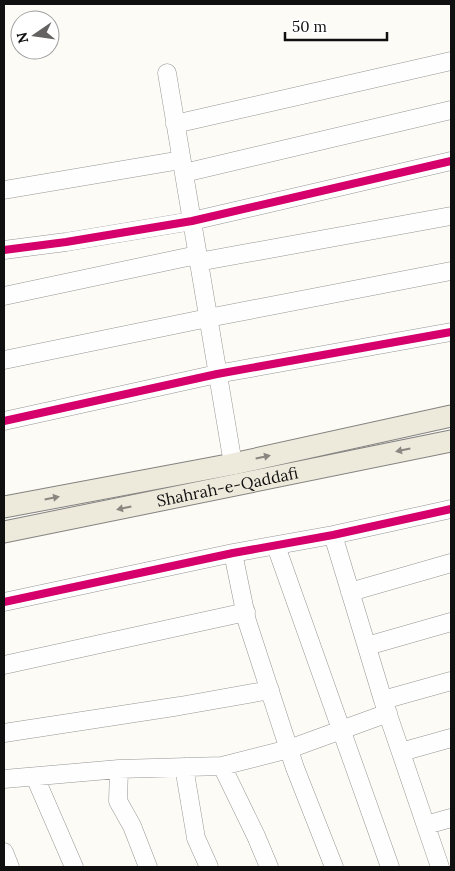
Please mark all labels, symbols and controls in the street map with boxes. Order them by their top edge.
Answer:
north arrow [10,10,60,60]
scale bar [285,10,388,42]
text: 50 m [292,17,327,36]
text: N [12,30,32,45]
one-way arrow [395,447,411,455]
one-way arrow [255,453,270,461]
street label: Shahrah-e-Qaddafi [155,462,300,511]
one-way arrow [44,494,59,502]
one-way arrow [116,504,132,512]

